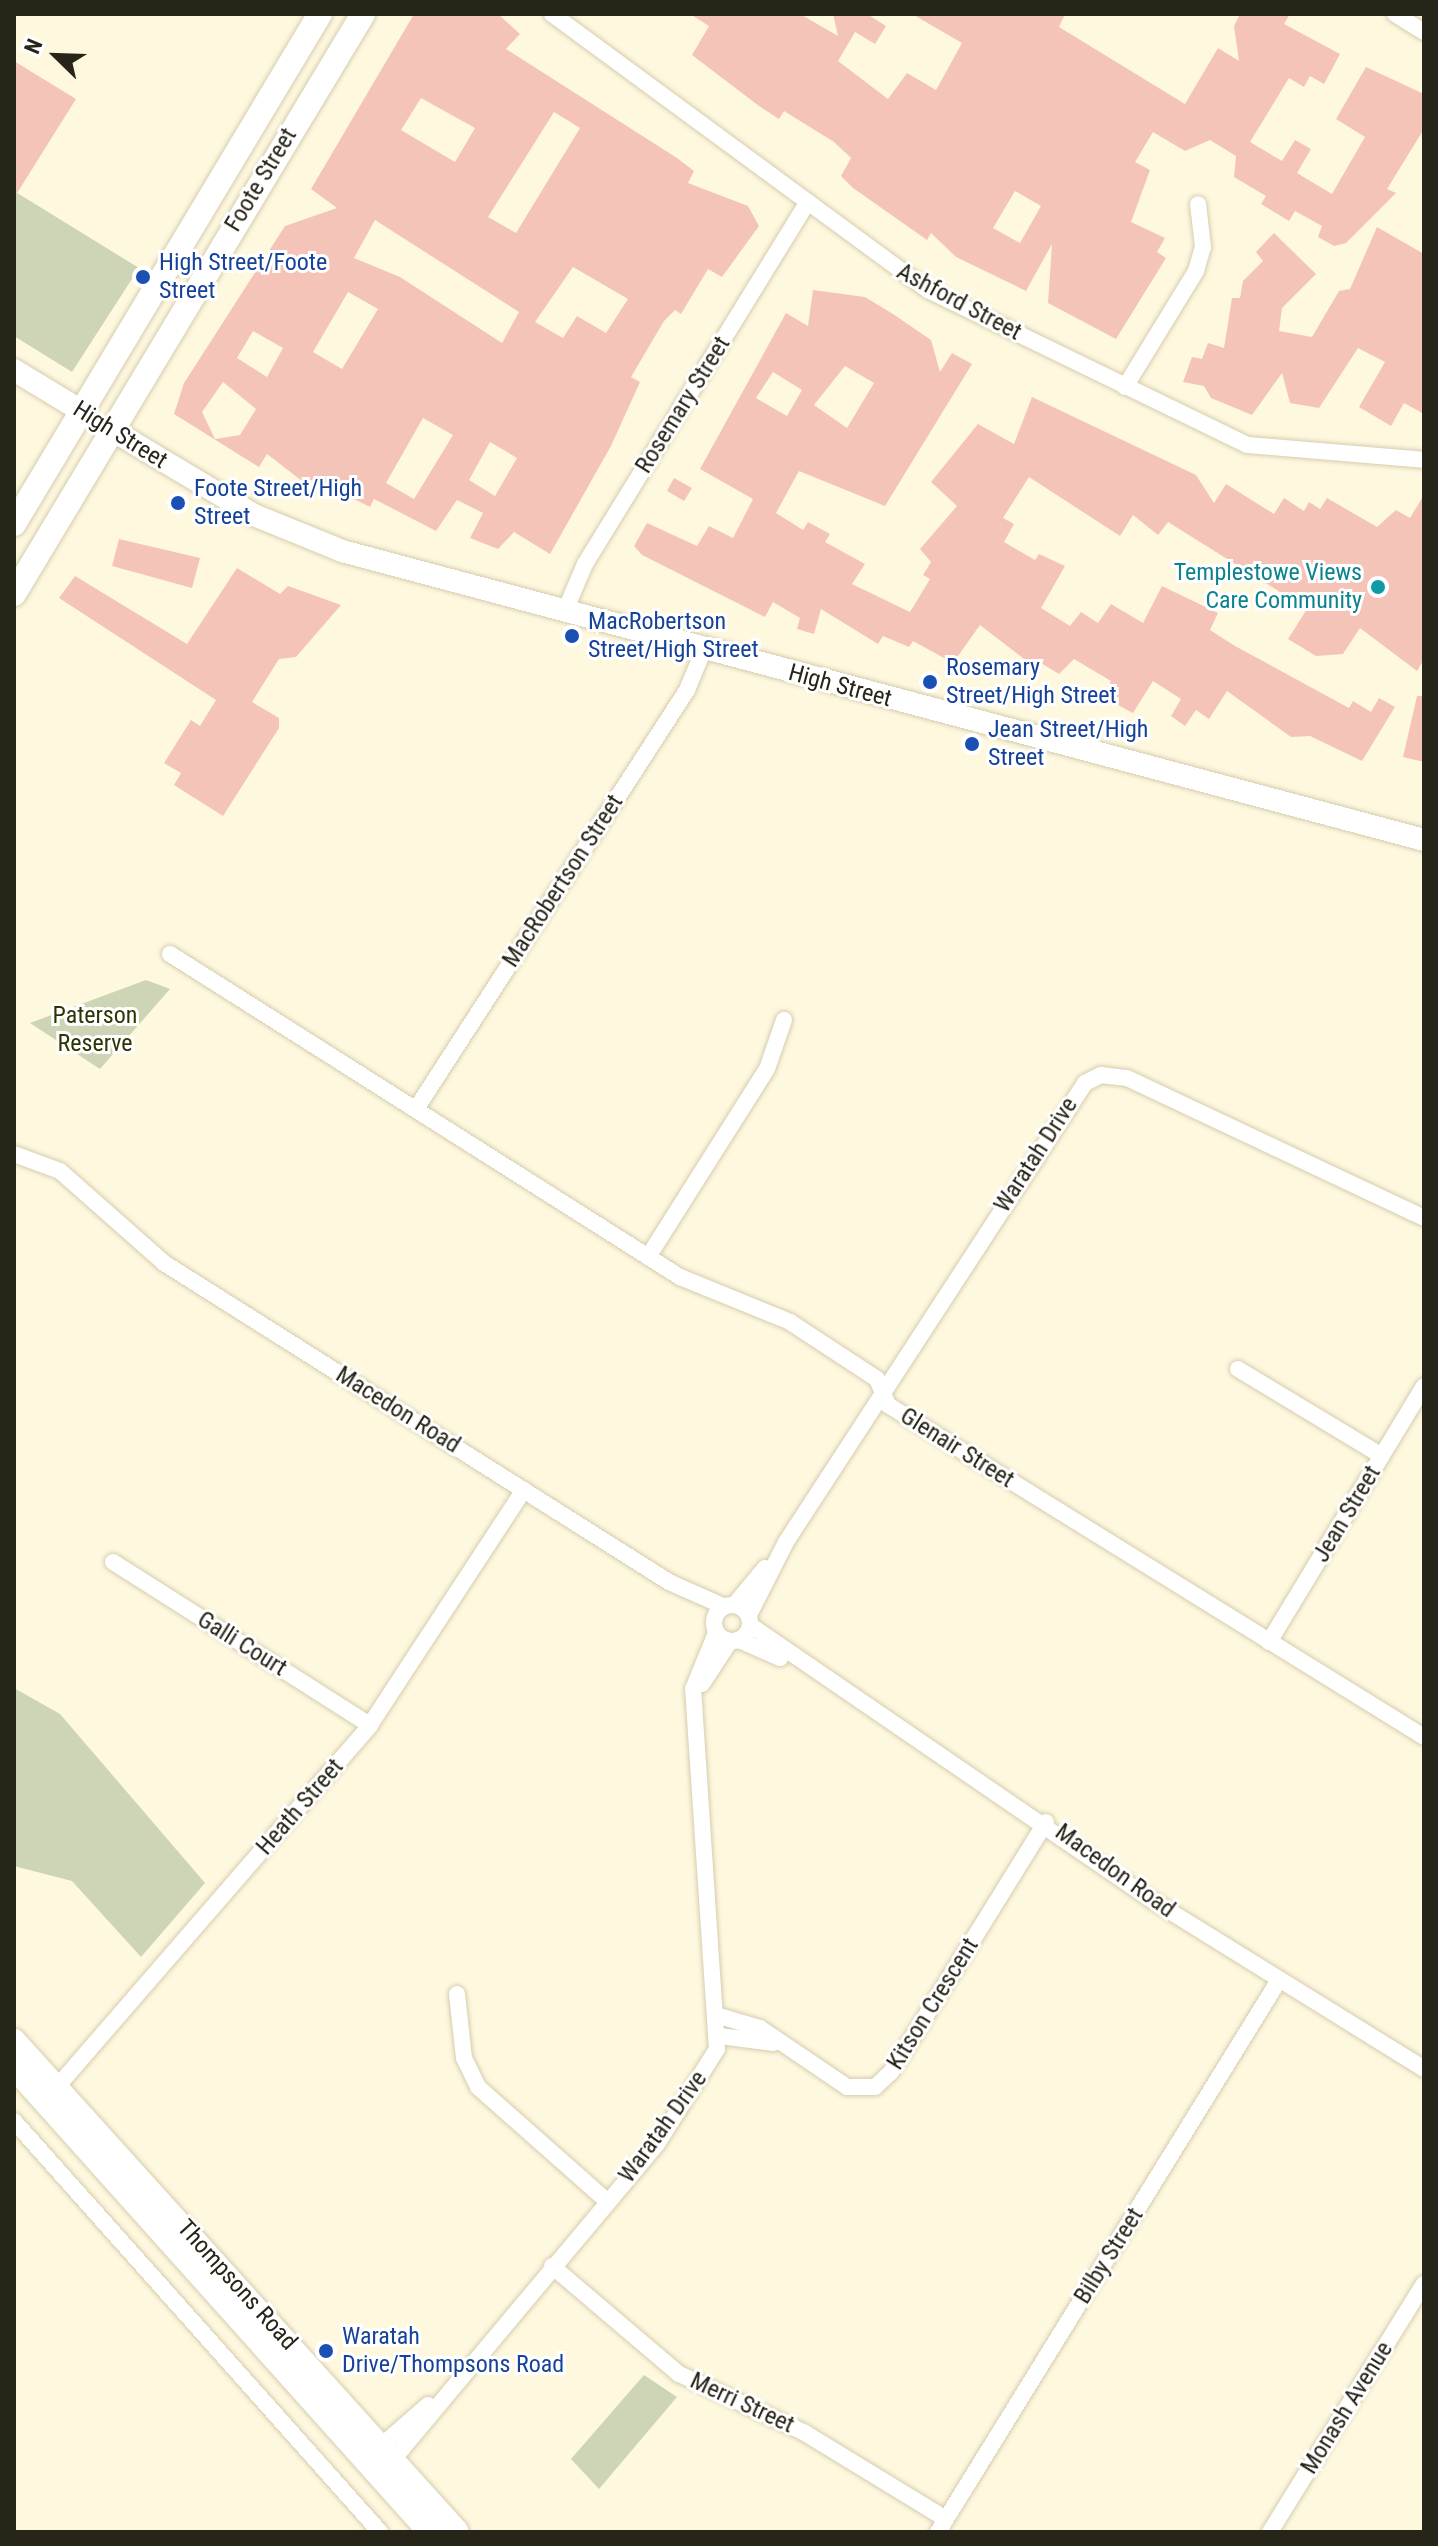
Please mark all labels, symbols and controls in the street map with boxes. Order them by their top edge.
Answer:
north arrow [16,16,96,96]
text: N [19,35,48,58]
street label: Foote Street [219,123,303,237]
place label: High Street/Foote Street [159,249,327,305]
street label: Ashford Street [892,257,1026,347]
marker: High Street/Foote Street [134,268,152,286]
street label: Rosemary Street [630,331,736,479]
street label: High Street [68,395,172,475]
place label: Foote Street/High Street [194,475,362,531]
marker: Foote Street/High Street [169,494,187,512]
place label: Templestowe Views Care Community [1174,559,1362,615]
marker: Templestowe Views Care Community [1369,578,1387,596]
place label: MacRobertson Street/High Street [588,608,759,664]
marker: MacRobertson Street/High Street [563,627,581,645]
place label: Rosemary Street/High Street [946,654,1117,710]
street label: High Street [785,658,895,714]
marker: Rosemary Street/High Street [921,673,939,691]
place label: Jean Street/High Street [988,716,1148,772]
marker: Jean Street/High Street [963,735,981,753]
street label: MacRobertson Street [496,789,630,973]
park label: Paterson Reserve [53,1002,137,1058]
street label: Waratah Drive [988,1092,1084,1218]
street label: Macedon Road [330,1360,466,1460]
street label: Glenair Street [895,1402,1019,1494]
street label: Jean Street [1307,1460,1387,1568]
street label: Galli Court [192,1605,292,1683]
street label: Heath Street [250,1753,350,1861]
street label: Macedon Road [1049,1818,1181,1924]
street label: Kitson Crescent [881,1933,985,2075]
street label: Waratah Drive [613,2065,713,2189]
street label: Bilby Street [1068,2203,1150,2309]
street label: Thompsons Road [171,2214,303,2356]
place label: Waratah Drive/Thompsons Road [342,2323,564,2379]
street label: Monash Avenue [1295,2337,1399,2479]
marker: Waratah Drive/Thompsons Road [317,2342,335,2360]
street label: Merri Street [685,2366,799,2440]

